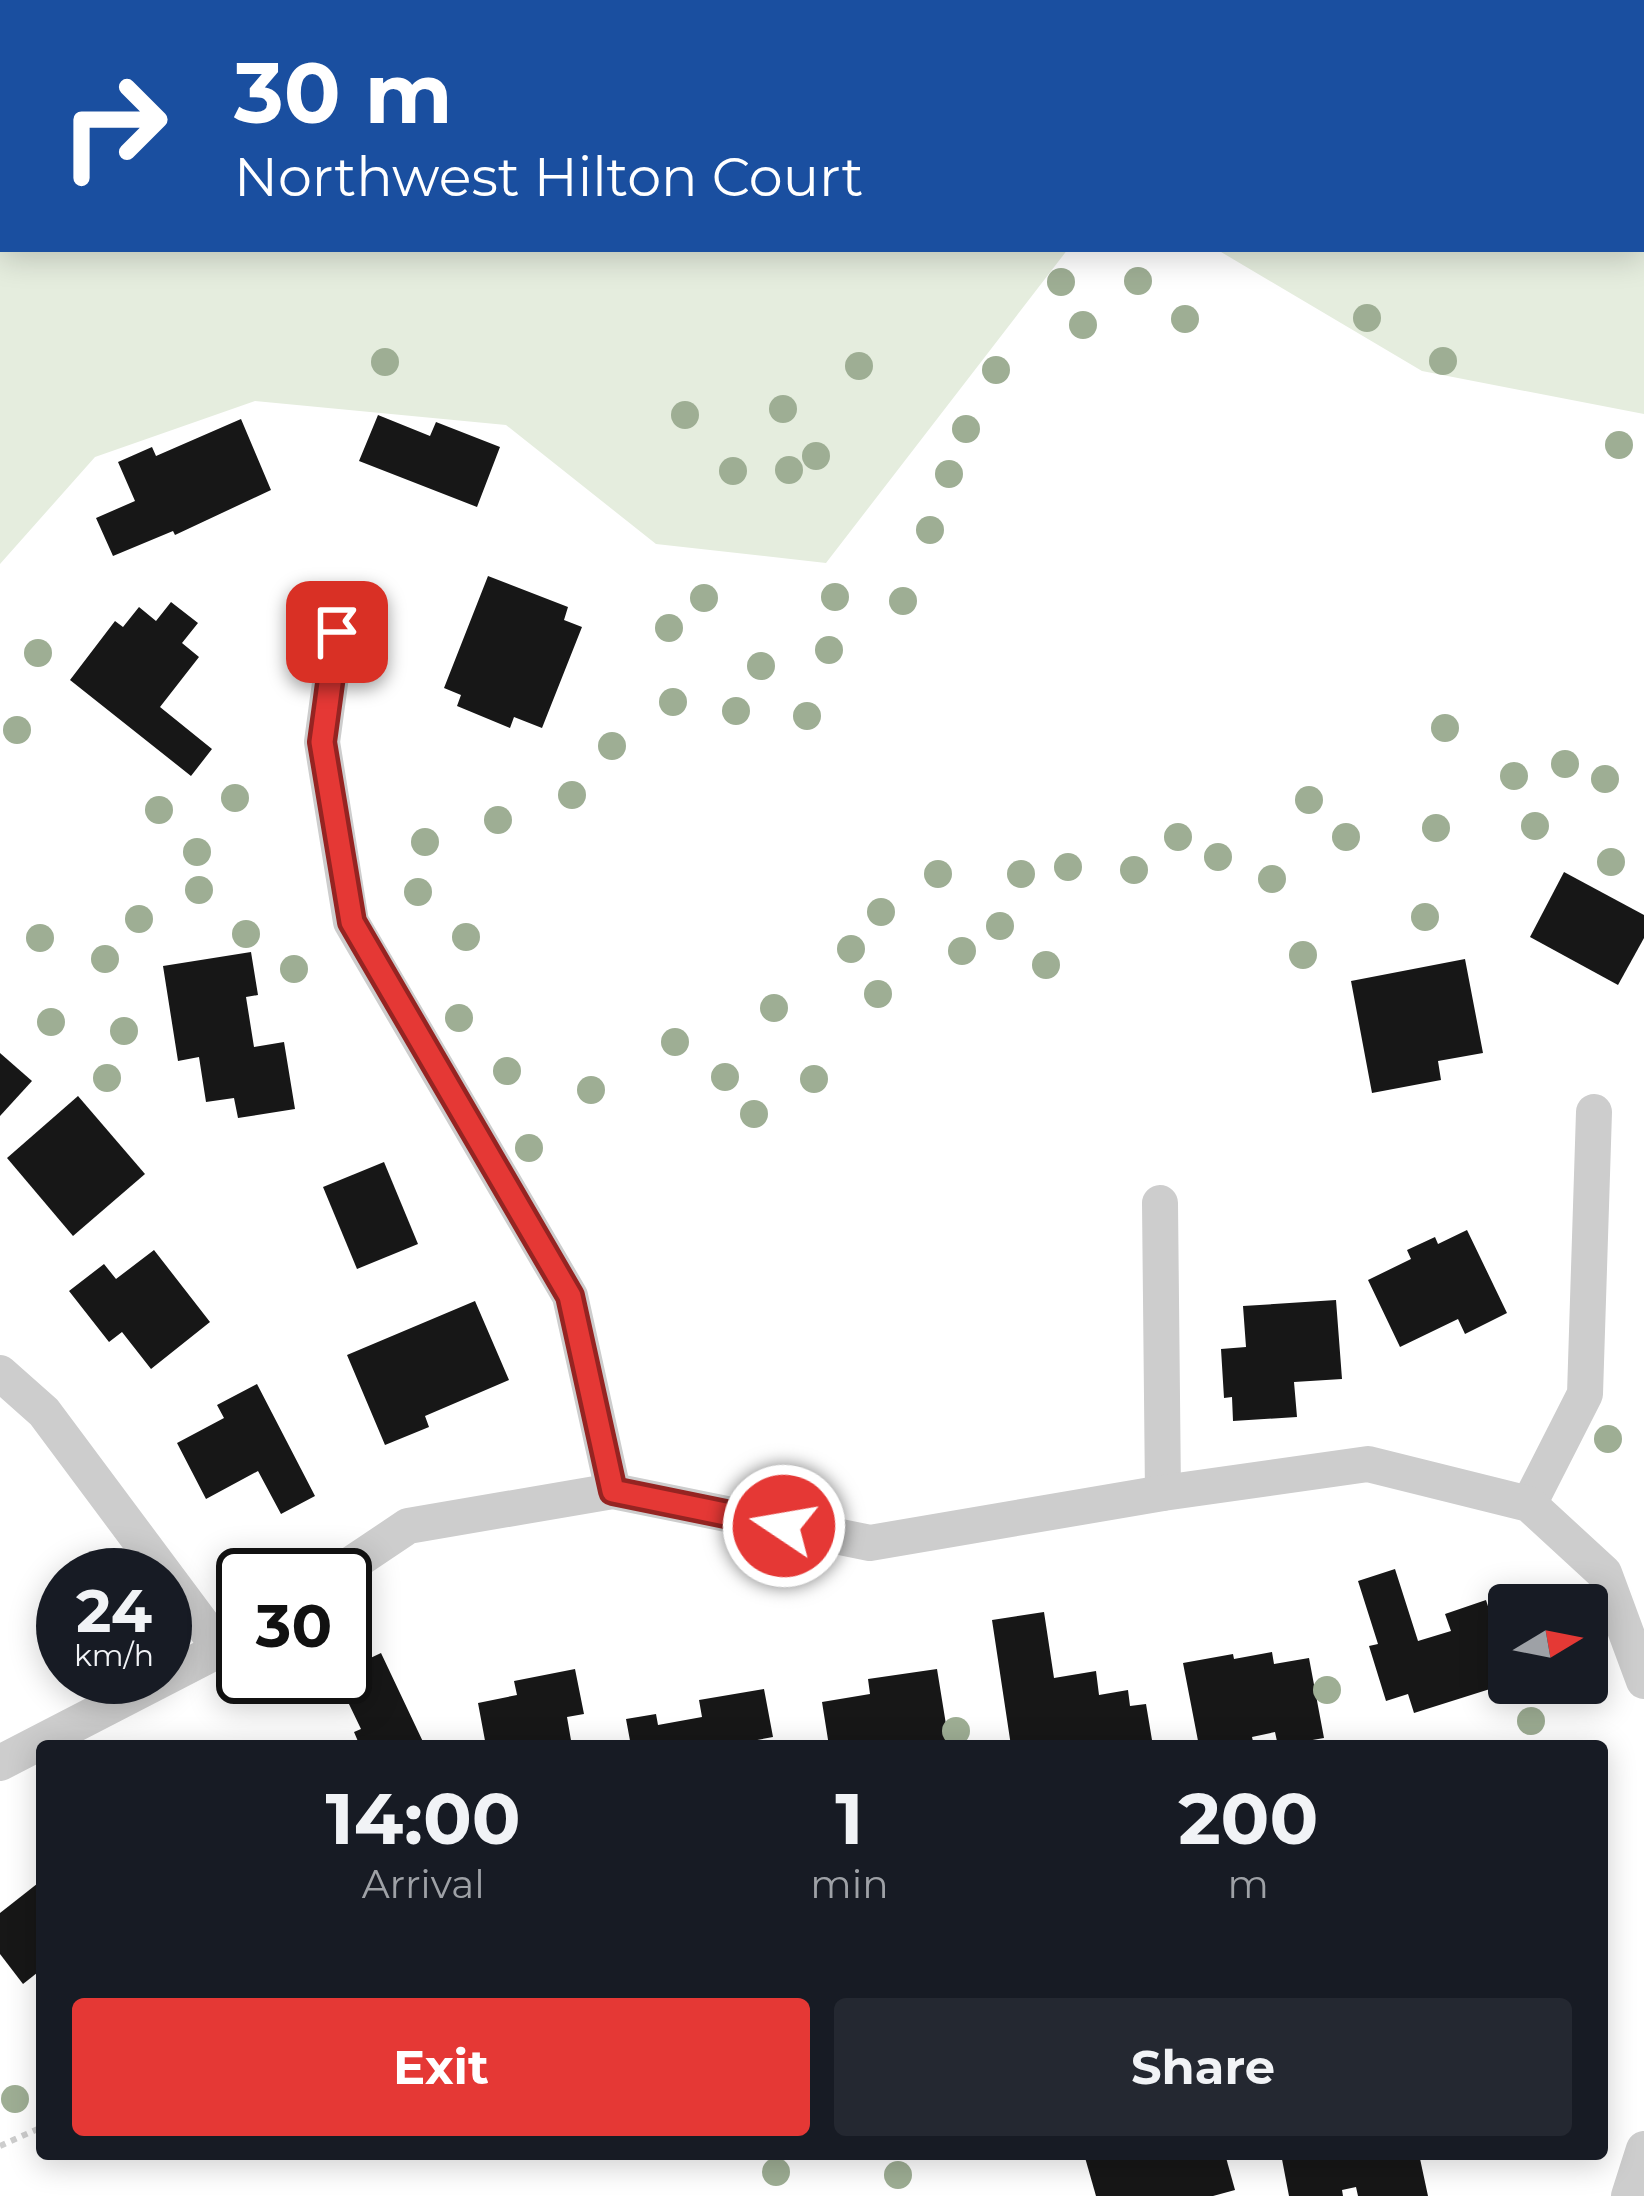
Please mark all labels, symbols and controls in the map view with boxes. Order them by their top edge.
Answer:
text: 30 m [234,42,453,144]
icon: right [36,48,192,204]
text: Northwest Hilton Court [234,144,863,210]
pin [286,581,388,683]
icon: arrive [304,599,370,665]
position arrow [721,1463,847,1589]
speed limit sign: 30 [216,1548,372,1704]
text: 24 [76,1574,152,1647]
north arrow [1488,1584,1608,1704]
map controls [1488,1584,1608,1704]
text: km/h [74,1637,154,1674]
text: 14:00 [326,1774,521,1862]
text: 1 [835,1774,864,1862]
text: 200 [1178,1774,1318,1862]
text: Arrival [362,1860,485,1908]
text: min [810,1860,889,1908]
text: m [1228,1860,1269,1908]
button: Exit [72,1998,810,2136]
button: Share [834,1998,1572,2136]

